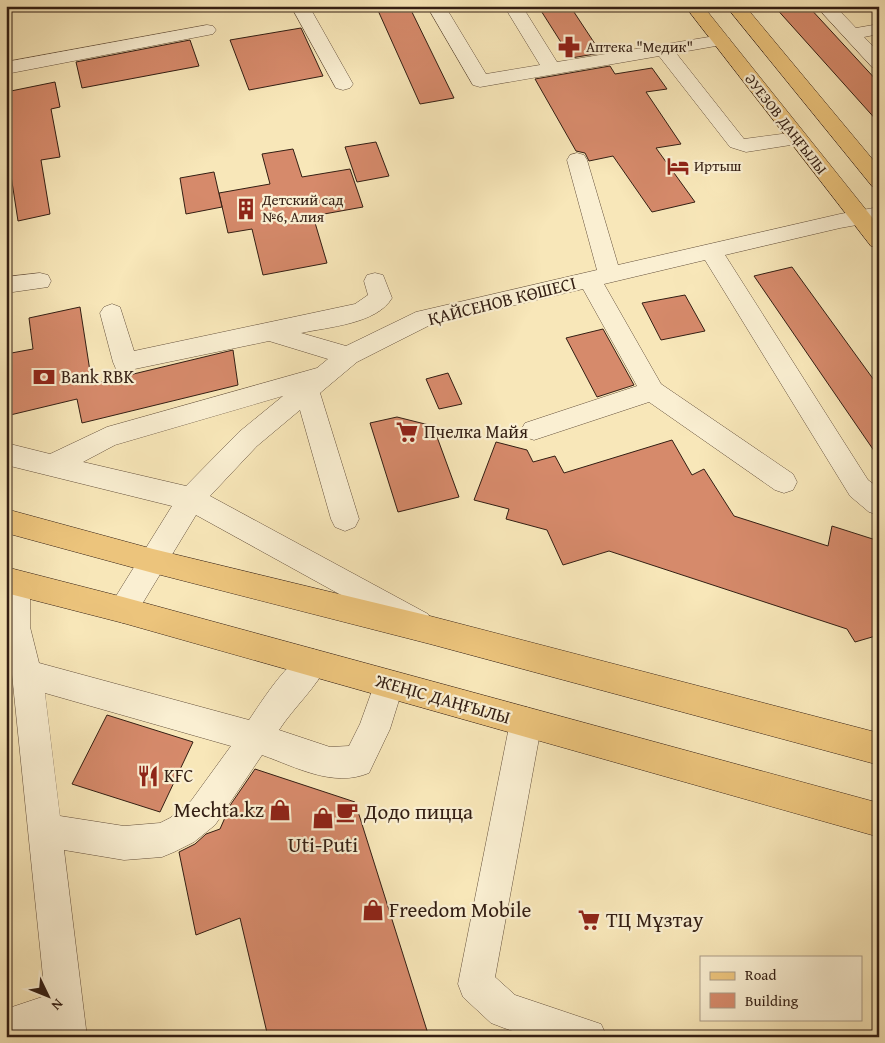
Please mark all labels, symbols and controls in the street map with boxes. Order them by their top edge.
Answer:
pharmacy icon: Аптека "Медик" [556,34,582,60]
place label: Аптека "Медик" [586,36,693,57]
street label: ӘУЕЗОВ ДАҢҒЫЛЫ [740,69,833,179]
hotel icon: Иртыш [665,153,691,179]
place label: Иртыш [694,155,741,176]
place label: Детский сад №6, Алия [261,189,343,227]
building icon: Детский сад №6, Алия [233,196,259,222]
street label: ҚАЙСЕНОВ КӨШЕСІ [425,269,579,332]
place label: Bank RBK [61,363,134,390]
bank icon: Bank RBK [31,364,57,390]
place label: Пчелка Майя [424,418,528,445]
supermarket icon: Пчелка Майя [394,419,420,445]
street label: ЖЕҢІС ДАҢҒЫЛЫ [372,666,514,731]
place label: KFC [164,762,193,789]
restaurant icon: KFC [135,763,161,789]
place label: Mechta.kz [174,794,264,825]
place label: Додо пицца [363,796,473,827]
shop icon: Mechta.kz [267,797,293,823]
cafe icon: Додо пицца [334,799,360,825]
shop icon: Uti-Puti [310,805,336,831]
place label: Uti-Puti [288,829,358,860]
place label: Freedom Mobile [389,894,532,925]
shop icon: Freedom Mobile [360,897,386,923]
place label: ТЦ Мұзтау [606,904,704,935]
supermarket icon: ТЦ Мұзтау [576,907,602,933]
legend [700,956,862,1020]
text: Road [745,964,776,985]
north arrow [22,970,72,1020]
text: Building [745,990,799,1011]
text: N [47,995,68,1016]

